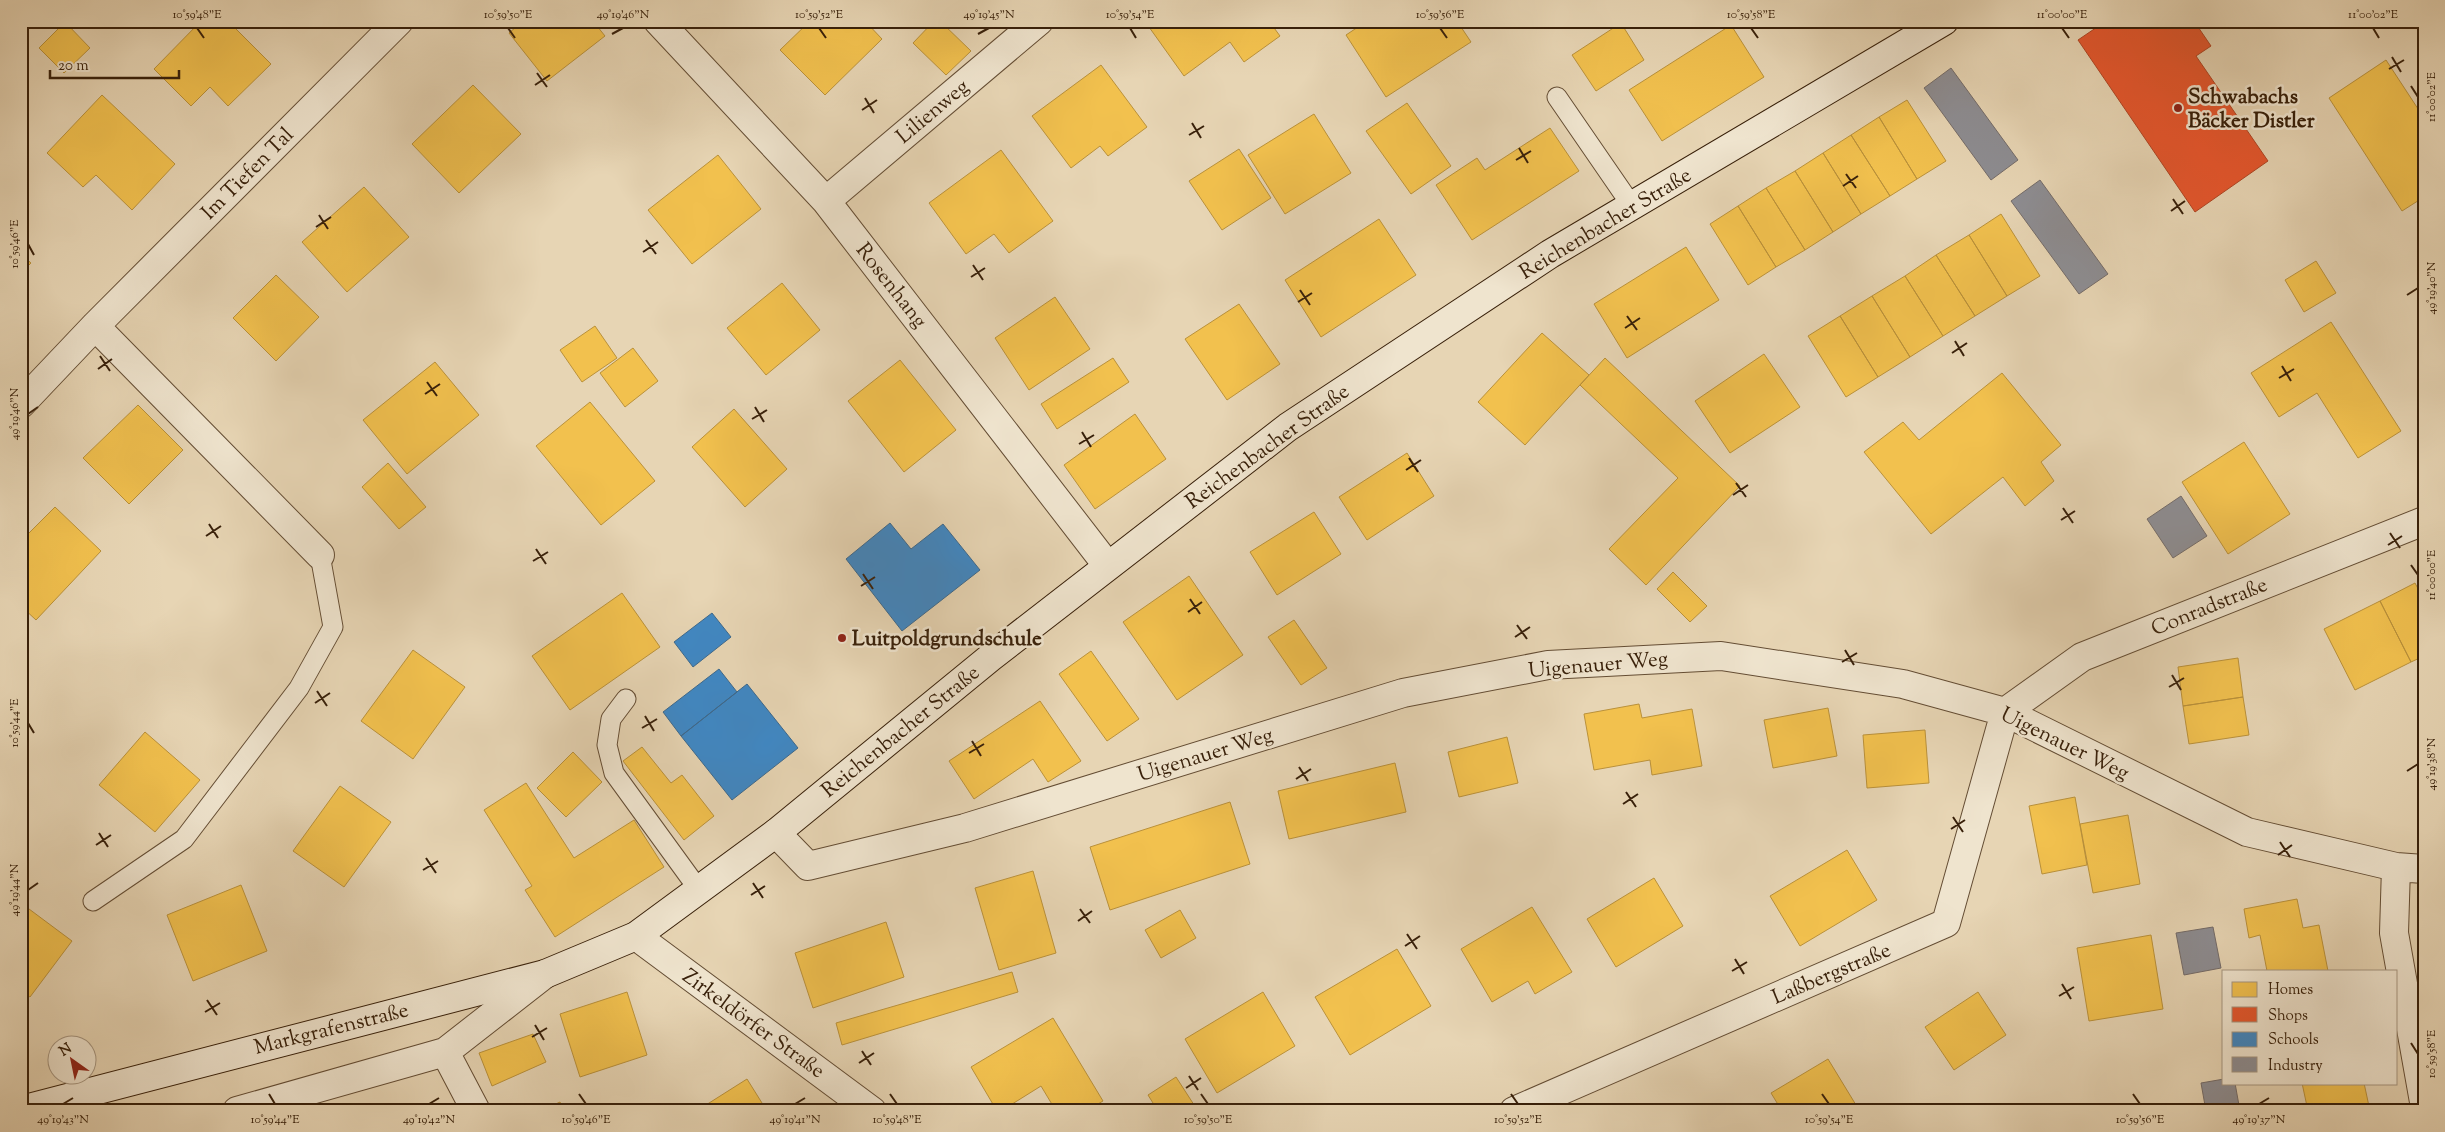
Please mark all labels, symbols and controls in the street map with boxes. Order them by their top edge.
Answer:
text: 10°59'48"E [172,6,222,24]
text: 10°59'50"E [484,6,533,24]
text: 49°19'46"N [597,6,650,24]
text: 10°59'52"E [795,6,844,24]
text: 49°19'45"N [964,6,1015,24]
text: 10°59'54"E [1106,6,1155,24]
text: 10°59'56"E [1416,6,1465,24]
text: 10°59'58"E [1727,6,1776,24]
text: 11°00'00"E [2037,6,2088,24]
text: 11°00'02"E [2348,6,2399,24]
scale bar [50,48,179,80]
text: 20 m [58,56,89,77]
text: 11°00'02"E [2423,71,2441,122]
street label: Lilienweg [890,73,976,152]
place label: Schwabachs Bäcker Distler [2188,83,2315,137]
marker: Schwabachs Bäcker Distler [2172,102,2184,114]
street label: Im Tiefen Tal [195,121,302,227]
street label: Reichenbacher Straße [1514,161,1698,288]
text: 10°59'46"E [6,219,24,269]
street label: Rosenhang [848,237,933,335]
text: 49°19'40"N [2423,261,2441,314]
street label: Reichenbacher Straße [1180,378,1356,517]
text: 49°19'46"N [6,387,24,440]
text: 11°00'00"E [2423,549,2441,600]
street label: Conradstraße [2147,571,2272,645]
place label: Luitpoldgrundschule [852,625,1042,655]
marker: Luitpoldgrundschule [836,632,848,644]
street label: Uigenauer Weg [1527,645,1669,687]
street label: Reichenbacher Straße [816,659,987,806]
text: 10°59'44"E [6,698,24,748]
street label: Uigenauer Weg [1995,701,2134,789]
street label: Uigenauer Weg [1134,721,1277,791]
text: 49°19'38"N [2423,737,2441,790]
text: 49°19'44"N [6,863,24,916]
street label: Laßbergstraße [1768,936,1896,1013]
street label: Zirkeldörfer Straße [675,963,830,1087]
legend [2222,970,2398,1084]
text: Homes [2268,980,2313,1001]
street label: Markgrafenstraße [251,996,412,1064]
text: Shops [2268,1006,2308,1027]
text: 10°59'58"E [2423,1029,2441,1078]
text: Schools [2268,1030,2319,1051]
north arrow [48,1034,98,1084]
text: N [56,1039,76,1062]
text: Industry [2268,1056,2323,1077]
text: 49°19'43"N [37,1111,89,1129]
text: 10°59'44"E [250,1111,300,1129]
text: 49°19'42"N [403,1111,456,1129]
text: 10°59'46"E [561,1111,611,1129]
text: 49°19'41"N [770,1111,821,1129]
text: 10°59'48"E [872,1111,922,1129]
text: 10°59'50"E [1184,1111,1233,1129]
text: 10°59'52"E [1494,1111,1543,1129]
text: 10°59'54"E [1805,1111,1854,1129]
text: 10°59'56"E [2116,1111,2165,1129]
text: 49°19'37"N [2233,1111,2286,1129]

